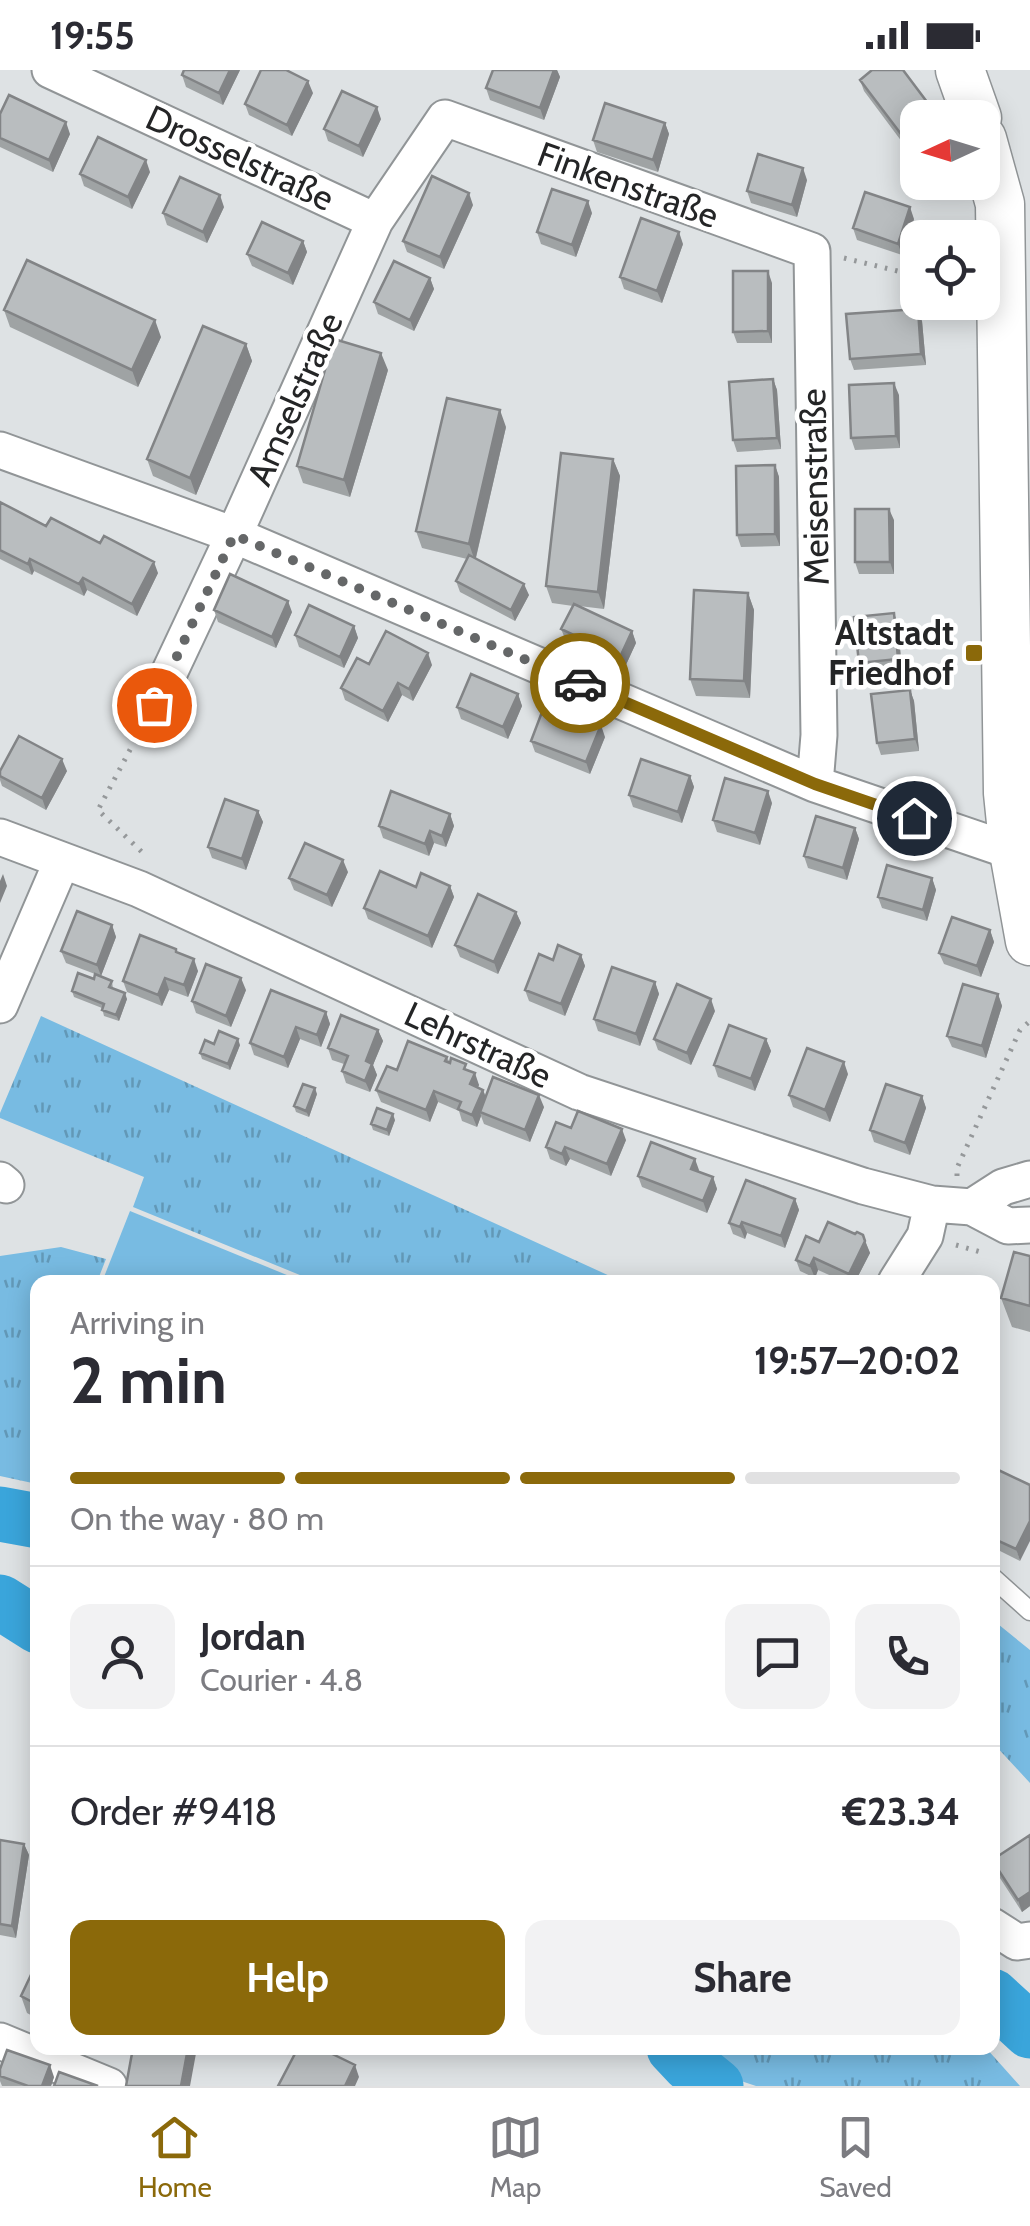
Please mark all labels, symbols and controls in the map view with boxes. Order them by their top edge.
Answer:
text: 19:55 [50,12,135,59]
street label: Drosselstraße [140,95,341,220]
north arrow [900,100,1000,200]
map controls [900,100,1000,320]
street label: Finkenstraße [532,132,724,237]
button: locate [900,220,1000,320]
street label: Amselstraße [237,306,352,492]
street label: Meisenstraße [791,388,838,586]
place label: Altstadt Friedhof [828,611,954,694]
courier [530,633,630,733]
marker: Altstadt Friedhof [963,642,985,664]
icon: car [553,656,608,711]
pin [112,663,197,748]
icon: bag [127,678,182,733]
pin [872,776,957,861]
icon: home [887,791,942,846]
street label: Lehrstraße [398,992,558,1097]
text: Arriving in [70,1303,205,1342]
text: 19:57–20:02 [754,1337,960,1384]
text: 2 min [70,1340,227,1419]
text: On the way · 80 m [70,1499,324,1538]
button: person [70,1604,175,1709]
button: chat [725,1604,830,1709]
button: phone [855,1604,960,1709]
text: Jordan [200,1613,306,1660]
text: Courier · 4.8 [200,1660,363,1699]
text: Order #9418 [70,1788,277,1835]
text: €23.34 [843,1788,960,1835]
button: Help [70,1920,505,2035]
button: Share [525,1920,960,2035]
tab: Home [138,2110,212,2204]
tab: Map [488,2110,543,2204]
tab: Saved [819,2110,892,2204]

